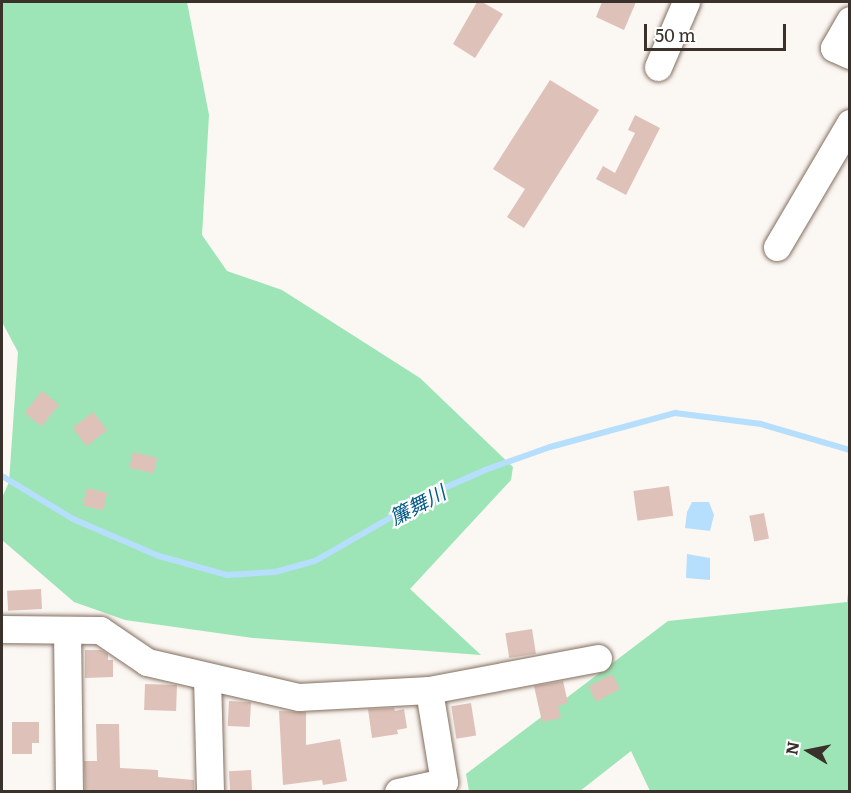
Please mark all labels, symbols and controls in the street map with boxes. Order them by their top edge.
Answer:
scale bar [647,12,790,50]
text: 50 m [655,21,696,48]
water label: 簾舞川 [385,479,449,529]
north arrow [779,721,839,781]
text: N [778,739,804,757]

